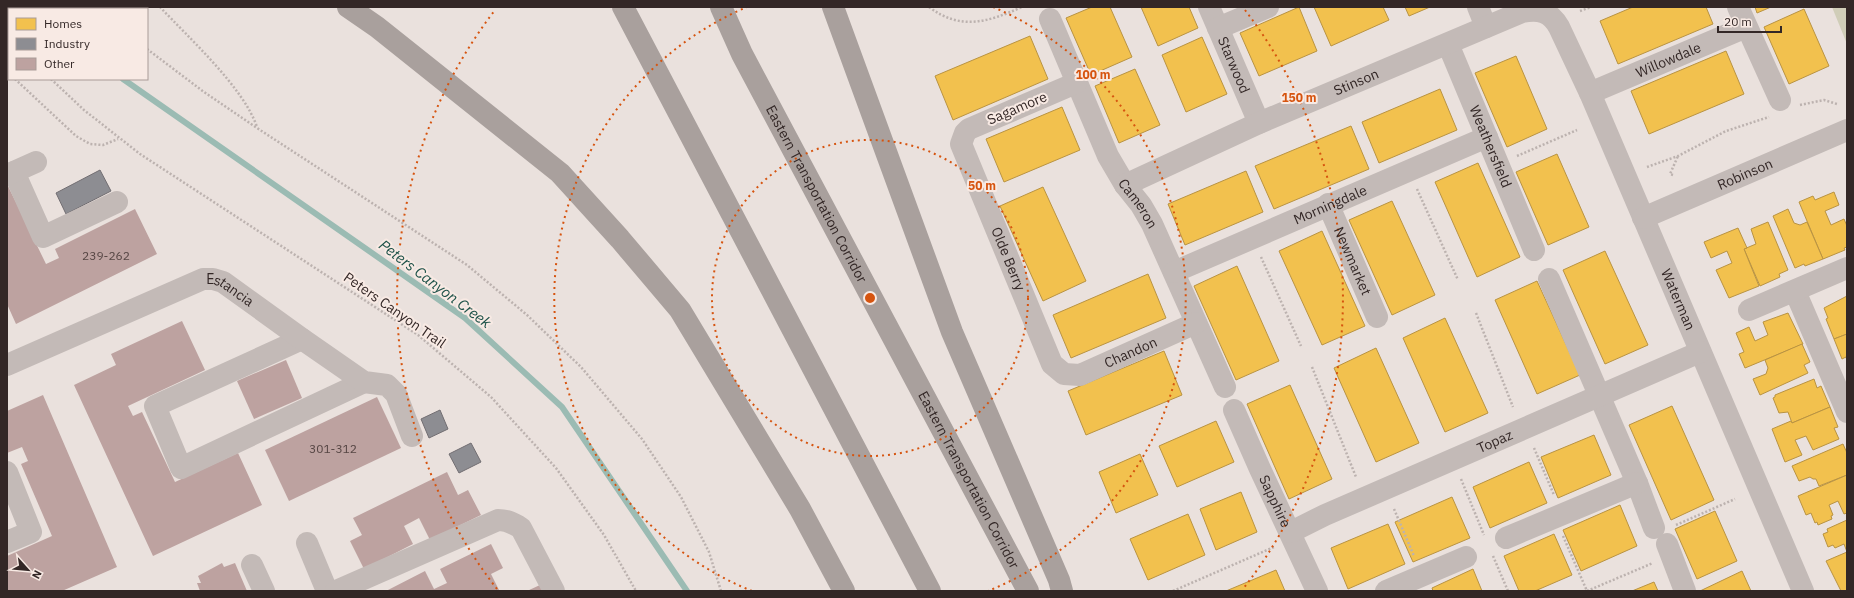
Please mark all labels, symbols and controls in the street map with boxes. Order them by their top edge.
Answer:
legend [8,8,148,80]
scale bar [1718,8,1781,34]
text: 20 m [1724,14,1752,29]
text: Homes [44,16,82,31]
street label: Starwood [1214,34,1254,96]
text: Industry [44,36,90,51]
street label: Willowdale [1633,38,1704,82]
text: Other [44,56,75,71]
street label: Stinson [1331,65,1381,99]
text: 100 m [1075,67,1111,82]
street label: Sagamore [984,87,1050,129]
text: 150 m [1281,90,1317,105]
street label: Eastern Transportation Corridor [762,102,871,286]
street label: Weathersfield [1466,103,1516,190]
street label: Robinson [1714,154,1775,194]
street label: Cameron [1114,175,1162,232]
text: 50 m [968,178,996,193]
street label: Morningdale [1291,181,1370,228]
street label: Olde Berry [987,224,1030,293]
street label: Newmarket [1330,224,1375,298]
water label: Peters Canyon Creek [375,235,495,332]
house number: 239-262 [82,248,130,263]
street label: Waterman [1657,266,1699,333]
street label: Peters Canyon Trail [340,268,450,352]
street label: Estancia [206,270,258,311]
centre of rings [863,291,877,305]
street label: Chandon [1101,333,1160,372]
street label: Eastern Transportation Corridor [914,388,1023,572]
street label: Topaz [1474,425,1516,457]
house number: 301-312 [309,441,357,456]
street label: Sapphire [1255,472,1295,531]
north arrow [8,550,48,590]
text: N [29,568,45,581]

